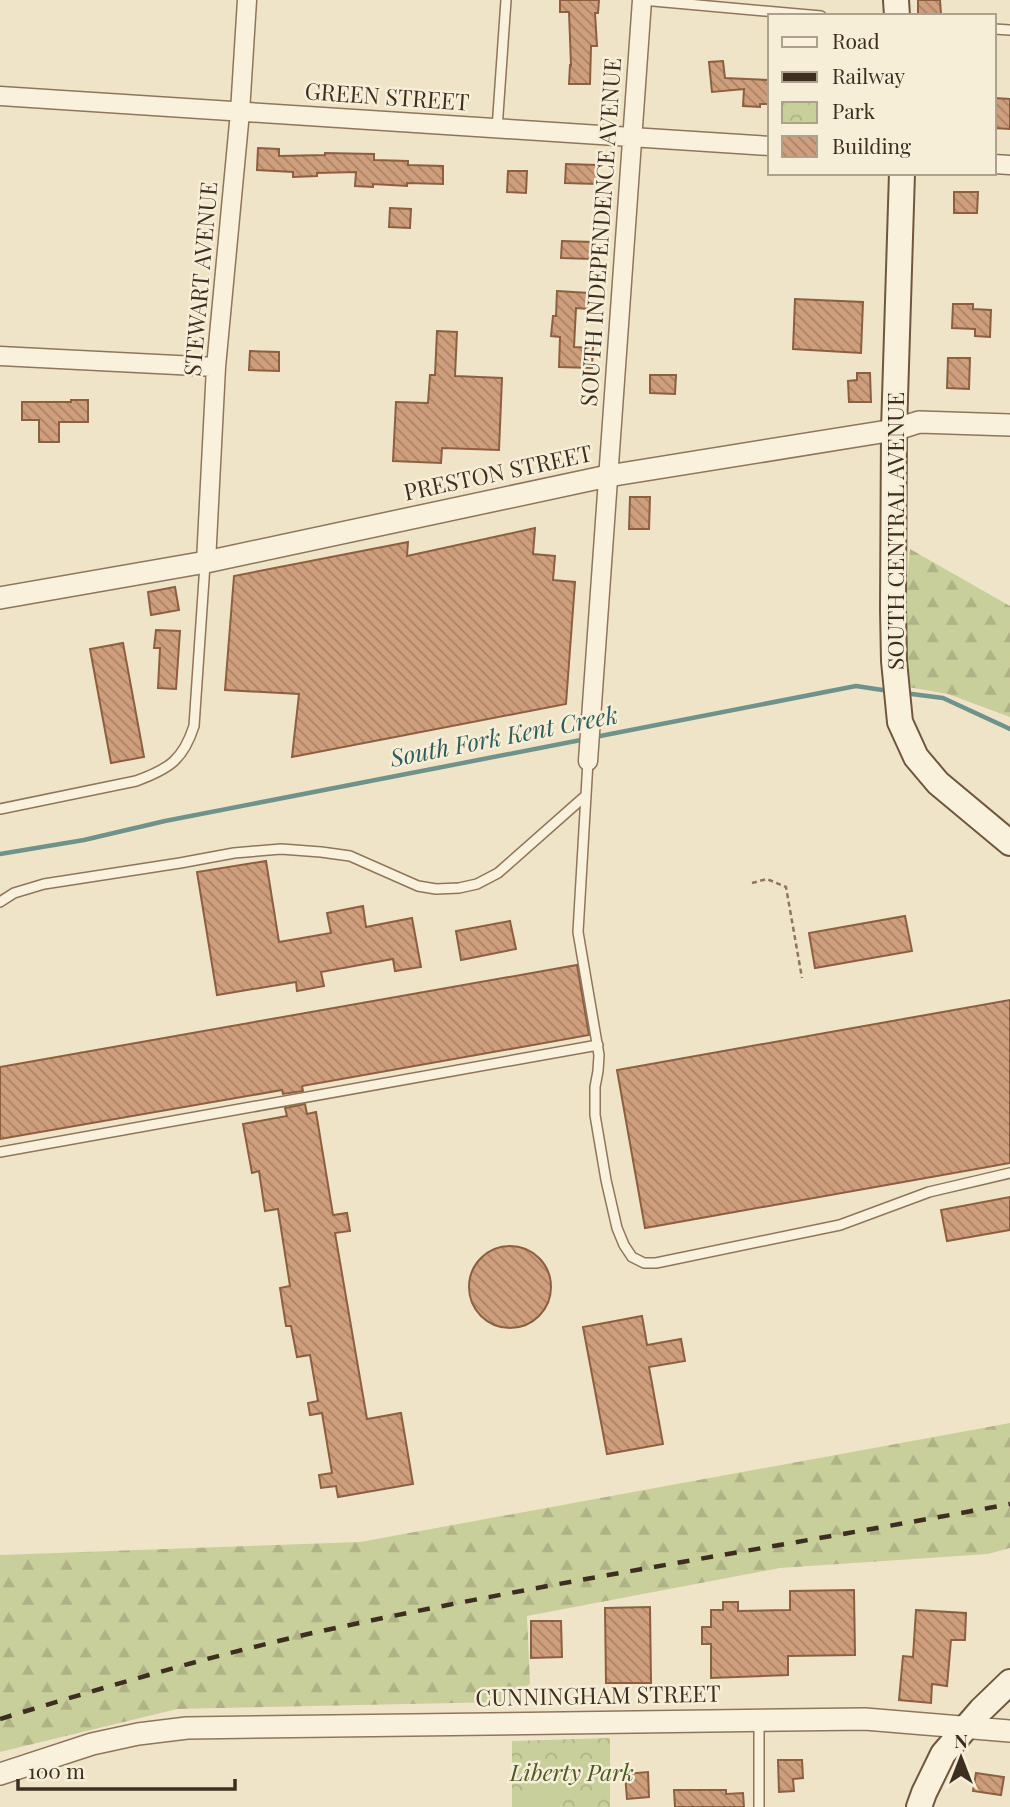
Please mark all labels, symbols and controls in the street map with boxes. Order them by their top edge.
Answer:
legend [768,14,996,175]
text: Road [832,26,880,54]
street label: SOUTH INDEPENDENCE AVENUE [572,56,627,407]
text: Railway [832,61,906,89]
street label: GREEN STREET [304,74,470,117]
text: Park [832,96,876,124]
text: Building [832,131,911,159]
street label: STEWART AVENUE [176,180,223,378]
street label: SOUTH CENTRAL AVENUE [879,392,910,670]
street label: PRESTON STREET [401,436,595,507]
water label: South Fork Kent Creek [386,697,620,773]
street label: CUNNINGHAM STREET [475,1677,721,1712]
north arrow [926,1723,996,1793]
text: N [954,1727,968,1753]
scale bar [18,1748,234,1792]
text: 100 m [28,1756,85,1784]
park label: Liberty Park [509,1756,634,1787]

